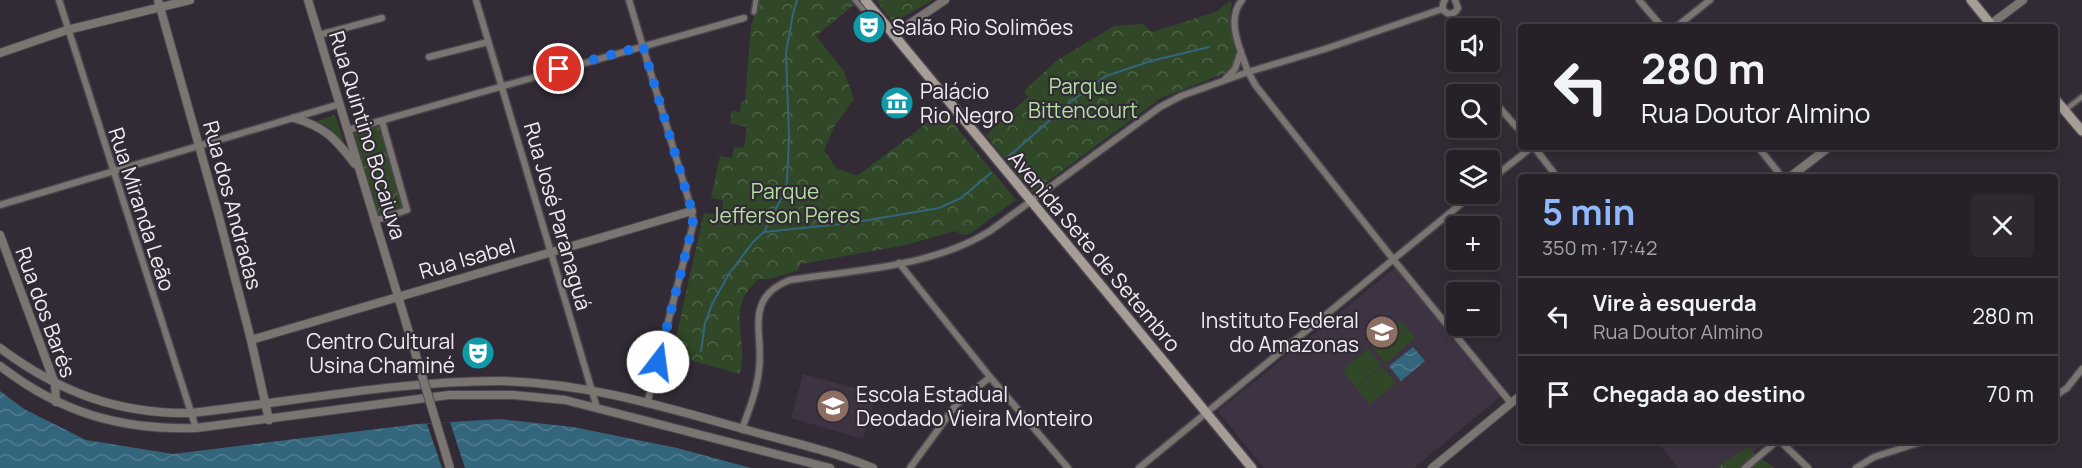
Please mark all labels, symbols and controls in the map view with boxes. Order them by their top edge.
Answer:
theatre icon: Salão Rio Solimões [851,9,887,45]
place label: Salão Rio Solimões [892,13,1073,41]
map controls [1446,18,1500,336]
button: sound [1446,18,1500,72]
street label: Rua Quintino Bocaiuva [323,27,413,243]
text: 280 m [1641,39,1766,97]
pin [533,43,584,94]
icon: left [1542,48,1620,126]
icon: arrive [542,52,575,85]
park label: Parque Bittencourt [1028,72,1138,124]
place label: Palácio Rio Negro [920,77,1014,129]
button: search [1446,84,1500,138]
museum icon: Palácio Rio Negro [879,85,915,121]
text: Rua Doutor Almino [1641,94,1871,131]
street label: Rua dos Andradas [197,117,269,293]
street label: Rua José Paranaguá [518,119,598,313]
street label: Rua Miranda Leão [102,124,182,294]
street label: Avenida Sete de Setembro [1003,145,1187,357]
button: layers [1446,150,1500,204]
park label: Parque Jefferson Peres [710,177,860,229]
text: 5 min [1542,187,1635,236]
button: close [1971,194,2034,257]
button: + [1446,216,1500,270]
street label: Rua Isabel [416,231,518,285]
text: 350 m · 17:42 [1542,234,1657,261]
street label: Rua dos Barés [9,243,83,381]
button: − [1446,282,1500,336]
text: Vire à esquerda [1593,288,1757,318]
icon: left [1542,300,1575,333]
text: 280 m [1972,301,2034,331]
place label: Instituto Federal do Amazonas [1201,306,1359,358]
school or university icon: Instituto Federal do Amazonas [1364,314,1400,350]
text: Rua Doutor Almino [1593,318,1763,345]
place label: Centro Cultural Usina Chaminé [306,327,455,379]
position arrow [626,330,690,394]
theatre icon: Centro Cultural Usina Chaminé [460,335,496,371]
icon: arrive [1542,378,1575,411]
text: Chegada ao destino [1593,379,1805,409]
text: 70 m [1986,379,2034,409]
place label: Escola Estadual Deodado Vieira Monteiro [856,380,1093,432]
school or university icon: Escola Estadual Deodado Vieira Monteiro [815,388,851,424]

